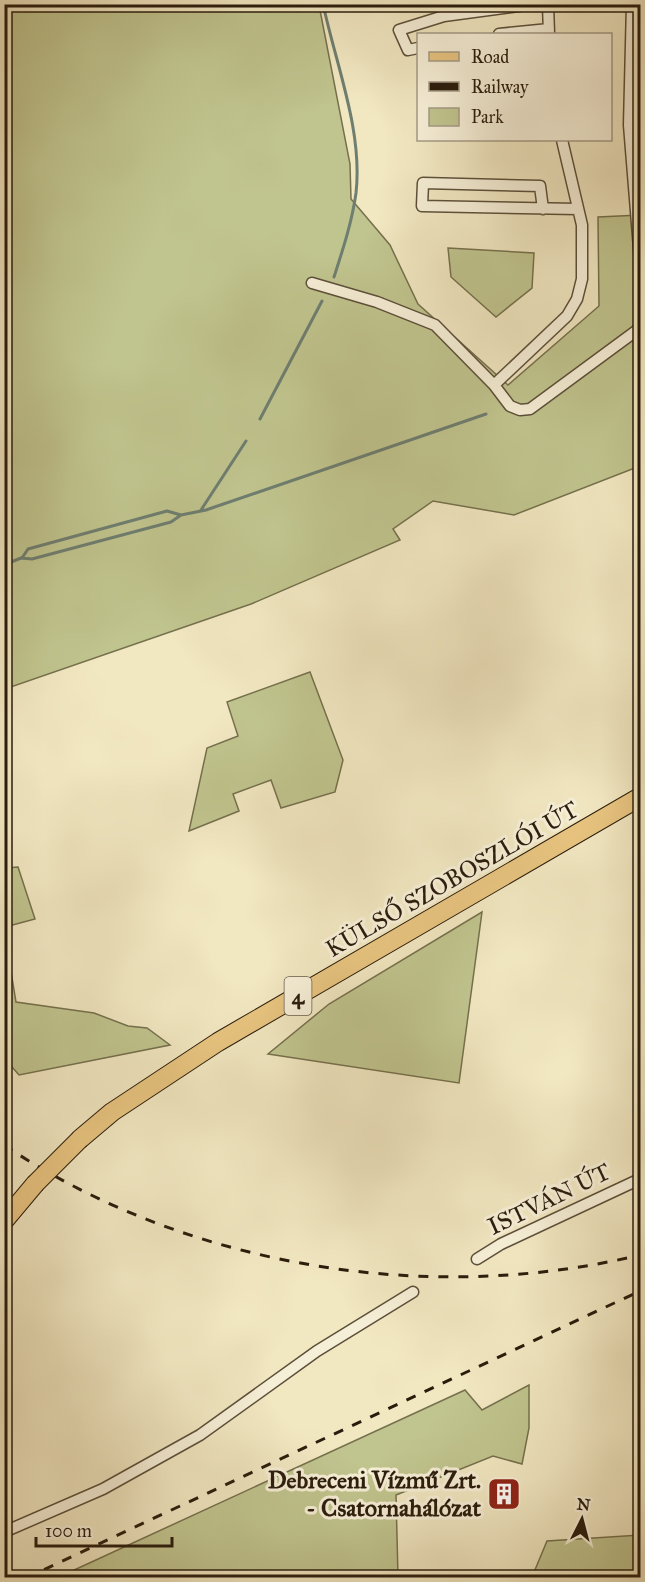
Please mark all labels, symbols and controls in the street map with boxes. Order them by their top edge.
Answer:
legend [417,33,612,141]
text: Road [471,46,509,68]
text: Railway [471,76,529,98]
text: Park [471,106,504,128]
street label: KÜLSŐ SZOBOSZLÓI ÚT [320,794,584,964]
road number: 4 [284,977,312,1015]
street label: ISTVÁN ÚT [483,1156,615,1242]
place label: Debreceni Vízmű Zrt. - Csatornahálózat [268,1465,481,1523]
building icon: Debreceni Vízmű Zrt. - Csatornahálózat [486,1476,522,1512]
north arrow [552,1489,612,1549]
text: N [576,1494,592,1515]
scale bar [36,1510,172,1548]
text: 100 m [45,1520,92,1542]

